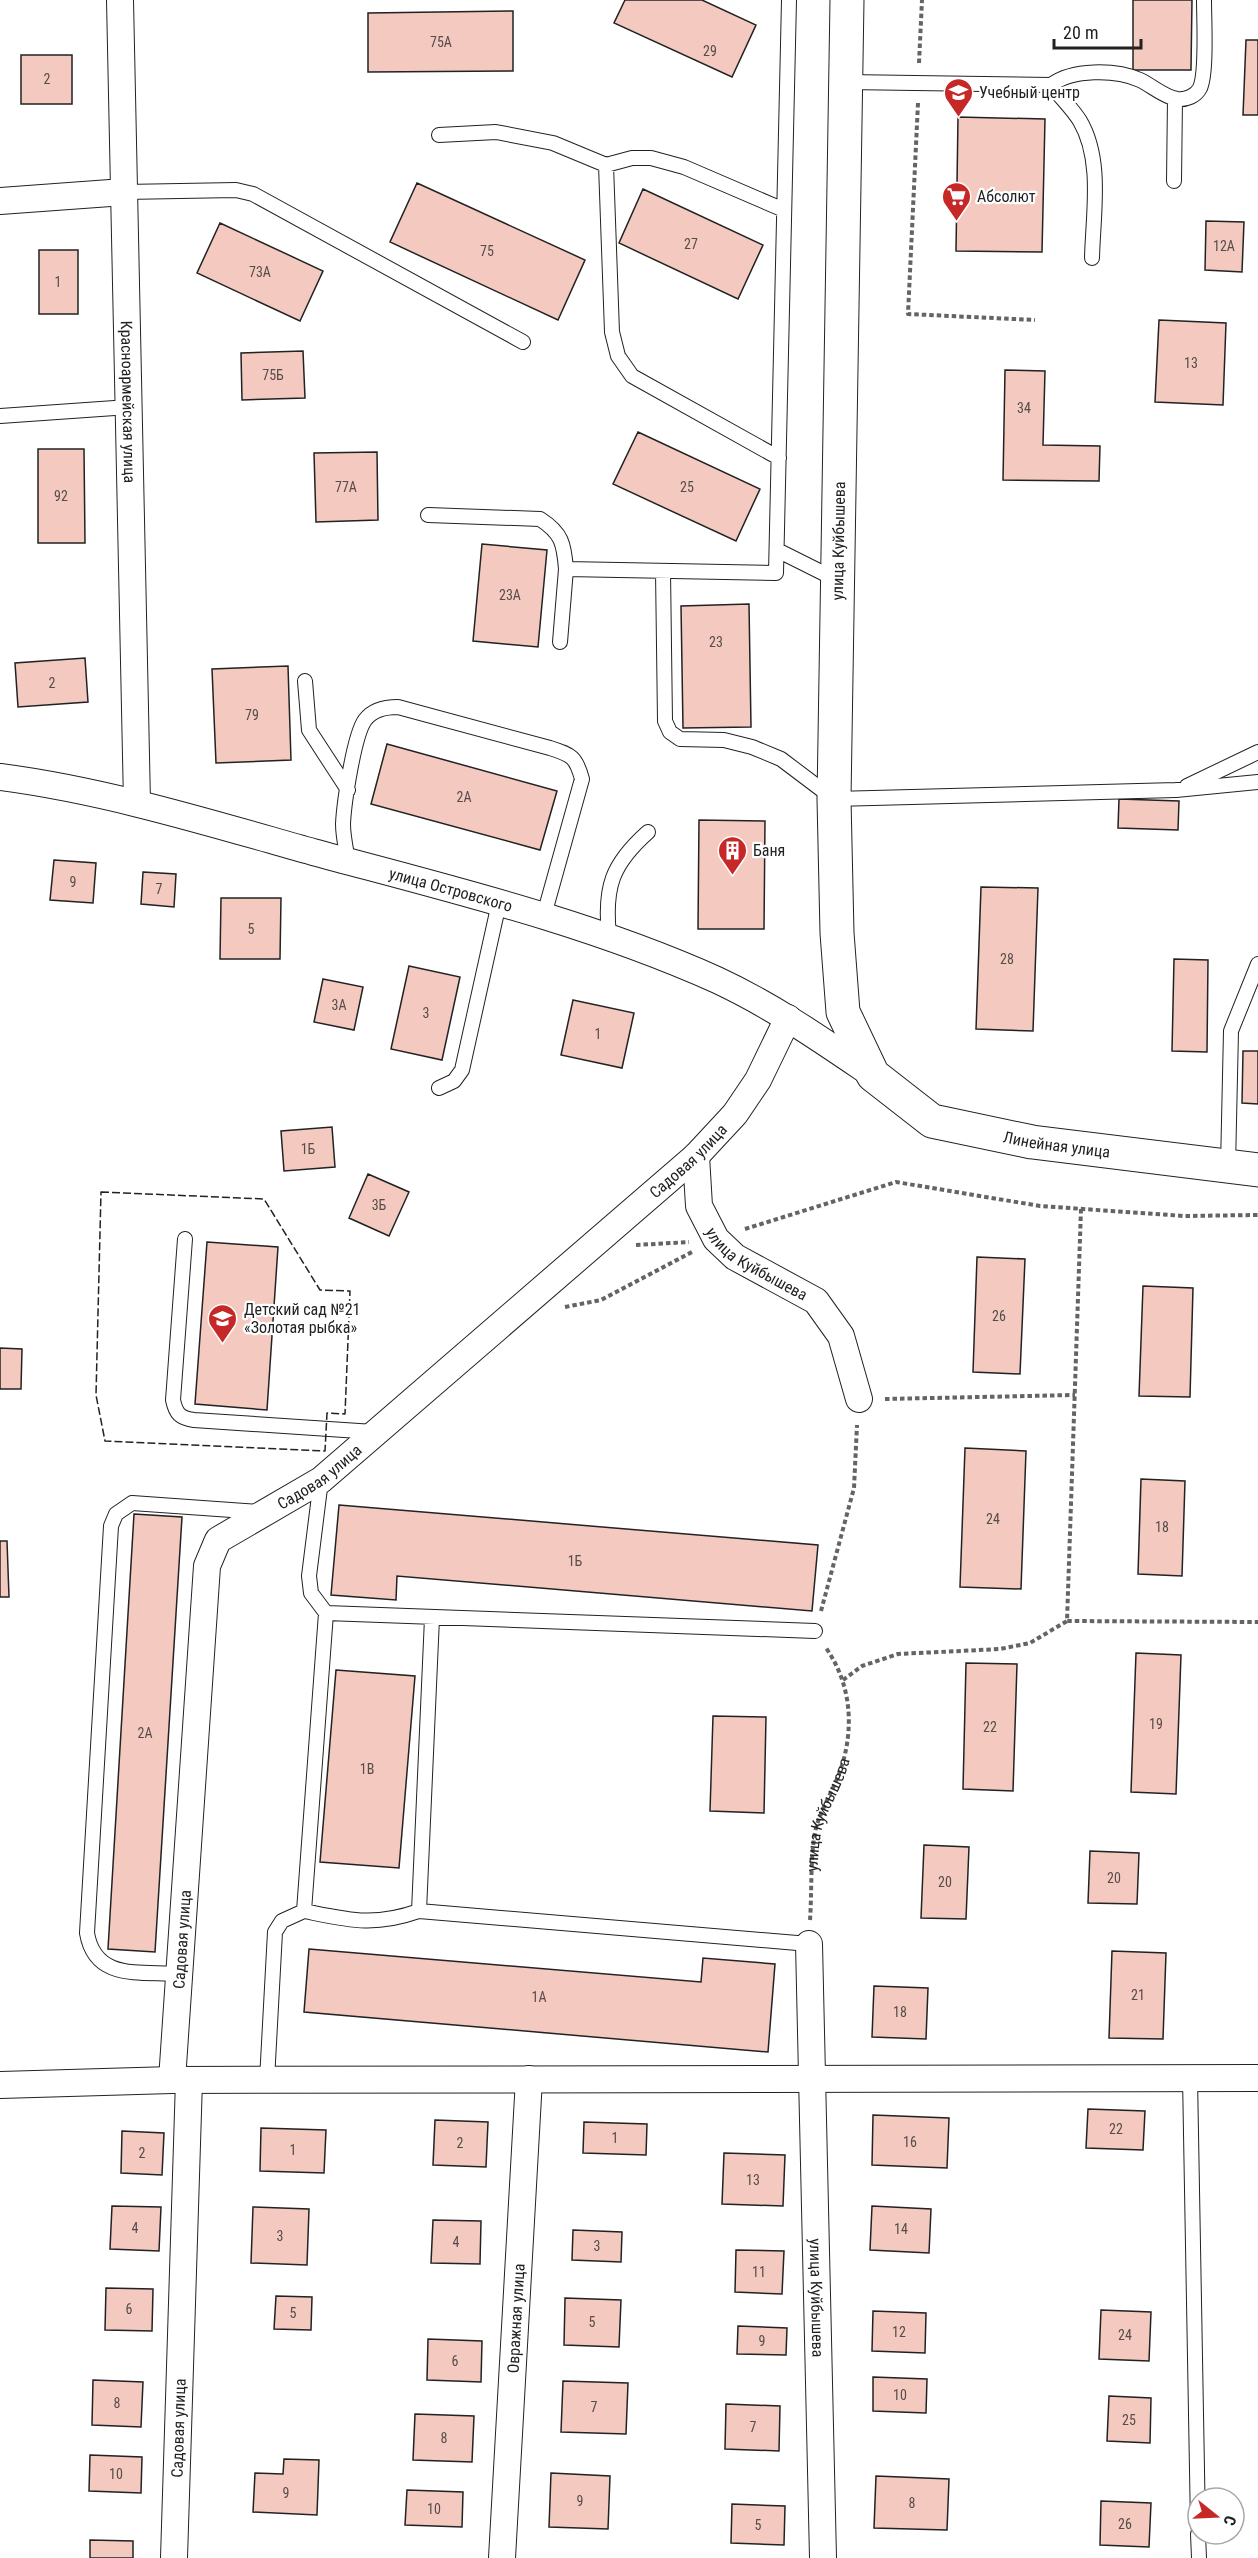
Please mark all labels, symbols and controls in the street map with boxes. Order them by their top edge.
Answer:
scale bar [1054,12,1141,50]
text: 20 m [1063,22,1098,43]
house number: 75А [430,34,452,50]
house number: 29 [703,43,717,59]
house number: 2 [44,71,51,87]
school or university icon: Учебный центр [942,76,974,118]
place label: Учебный центр [979,83,1080,102]
supermarket icon: Абсолют [940,180,972,222]
place label: Абсолют [977,187,1036,206]
house number: 27 [684,236,698,252]
house number: 12А [1213,238,1235,254]
house number: 75 [480,243,494,259]
house number: 73А [249,264,271,280]
house number: 1 [55,274,61,290]
street label: Красноармейская улица [117,321,139,483]
house number: 13 [1184,355,1198,371]
house number: 75Б [262,367,284,383]
house number: 34 [1017,400,1031,416]
house number: 77А [335,479,357,495]
house number: 25 [680,479,694,495]
street label: улица Куйбышева [828,481,849,601]
house number: 92 [54,488,68,504]
house number: 23А [499,587,521,603]
house number: 23 [709,634,723,650]
house number: 2 [49,675,56,691]
house number: 79 [245,707,259,723]
house number: 2А [457,789,471,805]
building icon: Баня [716,834,748,876]
place label: Баня [753,841,785,860]
street label: улица Островского [387,864,515,916]
house number: 9 [70,874,76,890]
house number: 7 [156,881,163,897]
house number: 5 [248,921,255,937]
house number: 28 [1000,951,1014,967]
house number: 3А [332,997,346,1013]
house number: 3 [423,1005,429,1021]
house number: 1 [595,1026,601,1042]
street label: Садовая улица [646,1120,731,1202]
street label: Линейная улица [1002,1127,1111,1162]
house number: 1Б [301,1141,316,1157]
house number: 3Б [372,1197,387,1213]
street label: улица Куйбышева [702,1224,811,1305]
place label: Детский сад №21 «Золотая рыбка» [244,1300,360,1337]
school or university icon: Детский сад №21 «Золотая рыбка» [207,1302,239,1344]
house number: 26 [992,1308,1006,1324]
street label: Садовая улица [274,1441,365,1513]
house number: 24 [986,1511,1000,1527]
house number: 18 [1155,1519,1169,1535]
house number: 1Б [568,1553,583,1569]
house number: 19 [1149,1716,1163,1732]
house number: 22 [983,1719,997,1735]
house number: 2А [138,1725,152,1741]
street label: улица Куйбышева [803,1756,854,1872]
house number: 1В [360,1761,374,1777]
house number: 20 [1107,1870,1121,1886]
house number: 20 [938,1874,952,1890]
street label: Садовая улица [169,1889,195,1989]
house number: 21 [1131,1987,1145,2003]
house number: 1А [532,1989,546,2005]
house number: 18 [893,2004,907,2020]
house number: 22 [1109,2121,1123,2137]
house number: 1 [612,2130,618,2146]
house number: 16 [903,2134,917,2150]
house number: 2 [457,2135,464,2151]
house number: 1 [290,2142,296,2158]
house number: 2 [139,2145,146,2161]
house number: 13 [746,2172,760,2188]
house number: 4 [132,2220,139,2236]
house number: 14 [894,2221,908,2237]
house number: 3 [277,2228,283,2244]
house number: 4 [453,2234,460,2250]
house number: 3 [594,2238,600,2254]
street label: улица Куйбышева [806,2238,827,2358]
street label: Овражная улица [503,2263,529,2374]
house number: 11 [752,2264,766,2280]
house number: 6 [126,2301,133,2317]
house number: 5 [290,2305,297,2321]
house number: 5 [589,2314,596,2330]
house number: 12 [892,2324,906,2340]
house number: 24 [1118,2327,1132,2343]
house number: 9 [759,2333,765,2349]
house number: 6 [452,2353,459,2369]
street label: Садовая улица [168,2378,190,2478]
house number: 10 [893,2387,907,2403]
house number: 8 [114,2395,121,2411]
house number: 7 [591,2399,598,2415]
house number: 25 [1122,2412,1136,2428]
house number: 7 [750,2419,757,2435]
house number: 8 [441,2430,448,2446]
house number: 10 [109,2466,123,2482]
house number: 9 [283,2485,289,2501]
north arrow [1186,2486,1246,2546]
house number: 9 [577,2493,583,2509]
house number: 8 [909,2495,916,2511]
house number: 10 [427,2501,441,2517]
text: С [1219,2513,1240,2528]
house number: 26 [1118,2516,1132,2532]
house number: 5 [755,2517,762,2533]

